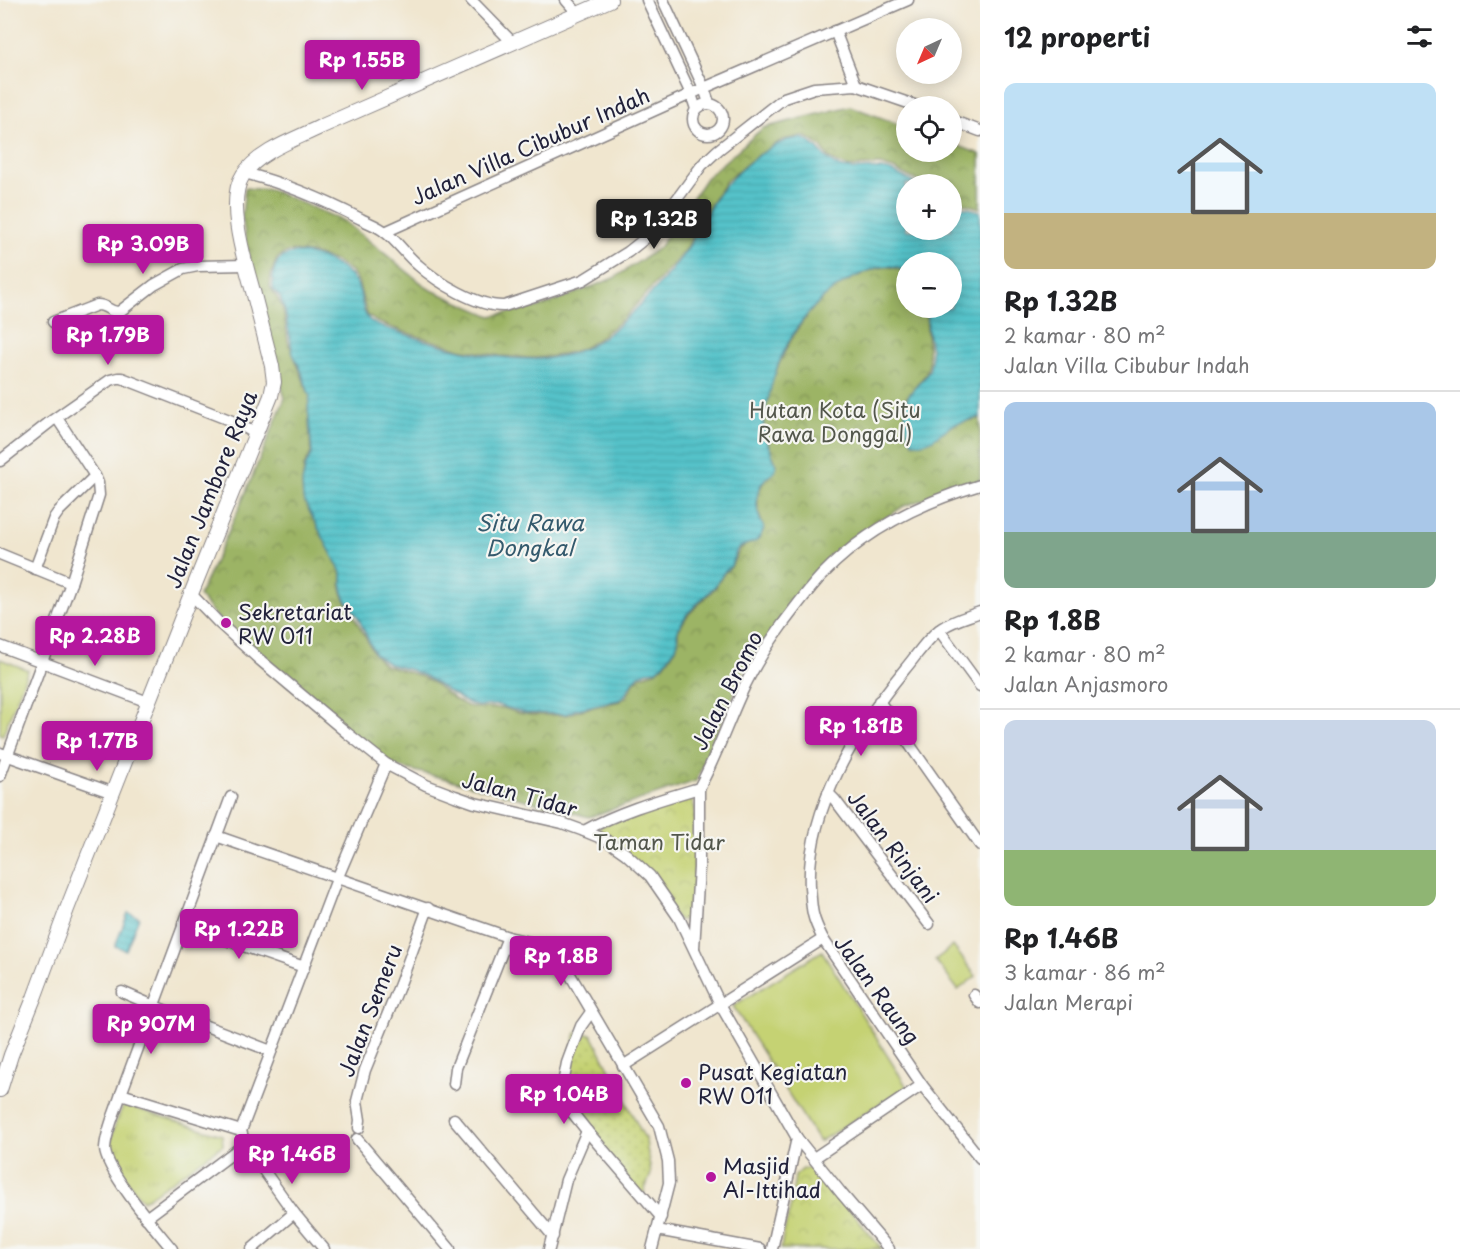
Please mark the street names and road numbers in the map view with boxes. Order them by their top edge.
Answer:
street label: Jalan Villa Cibubur Indah [406,78,654,212]
street label: Jalan Jambore Raya [156,385,265,593]
street label: Jalan Bromo [682,625,770,755]
street label: Jalan Tidar [459,762,582,824]
street label: Jalan Rinjani [841,783,947,909]
street label: Jalan Raung [827,928,929,1050]
street label: Jalan Semeru [329,939,409,1081]

